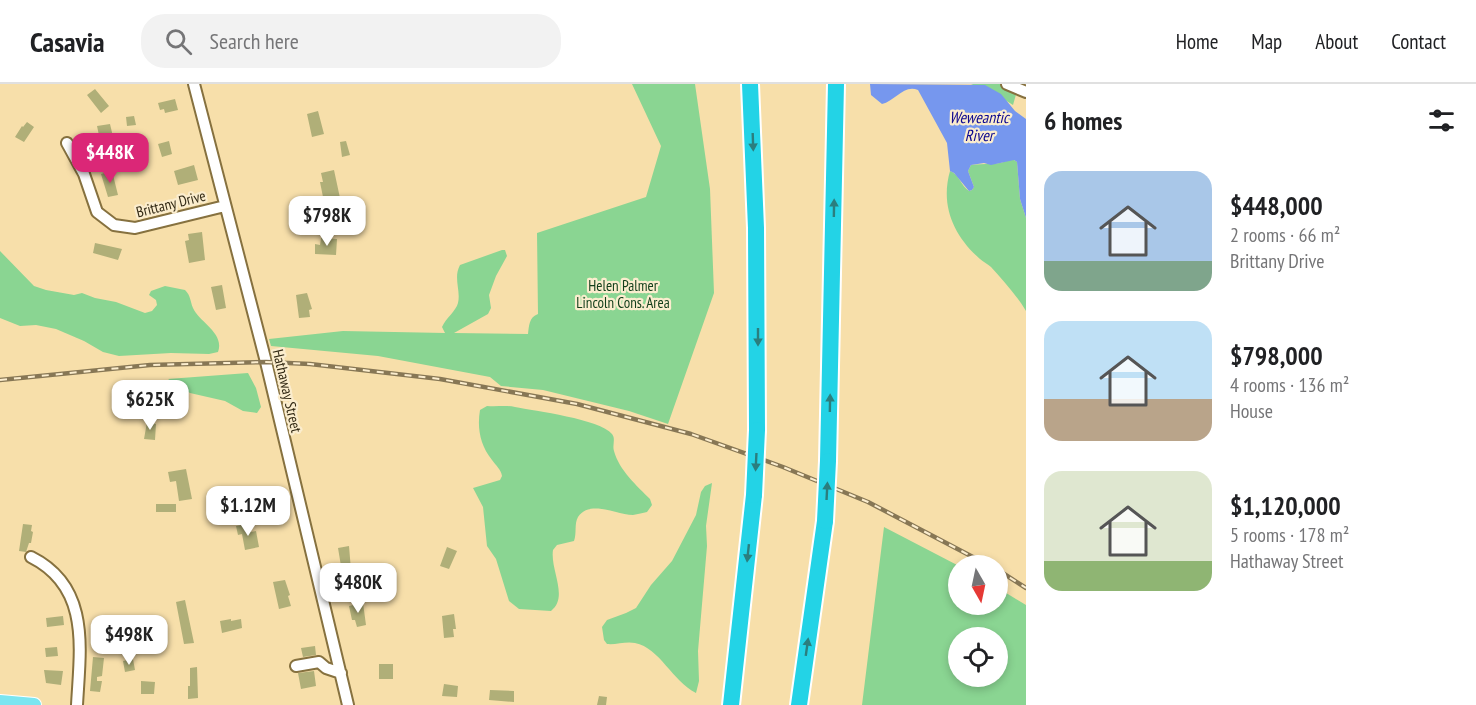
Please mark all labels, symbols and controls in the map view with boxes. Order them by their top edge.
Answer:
search box [141,14,561,68]
text: Casavia [30,23,105,60]
icon: search [162,25,195,58]
text: Search here [210,27,299,55]
text: Home [1176,28,1218,55]
text: Map [1251,28,1282,55]
text: About [1315,28,1358,55]
text: Contact [1391,28,1446,55]
text: 6 homes [1044,104,1122,137]
icon: filters [1425,104,1458,137]
water label: Weweantic River [949,107,1011,145]
pin: $448K [68,133,152,184]
one-way arrow [748,133,757,152]
text: $448K [86,139,134,165]
street label: Brittany Drive [134,186,208,221]
text: $448,000 [1230,189,1323,222]
icon: home [1092,195,1164,267]
pin: $798K [285,196,369,247]
one-way arrow [829,198,839,217]
text: $798K [303,202,351,228]
text: 2 rooms · 66 m² [1230,222,1340,248]
text: Brittany Drive [1230,248,1325,274]
park label: Helen Palmer Lincoln Cons. Area [576,276,670,312]
one-way arrow [753,328,763,347]
text: $798,000 [1230,339,1323,372]
icon: home [1092,345,1164,417]
street label: Hathaway Street [269,347,306,434]
text: 4 rooms · 136 m² [1230,372,1349,398]
pin: $625K [108,380,192,431]
text: $625K [126,386,174,412]
one-way arrow [825,393,834,412]
text: House [1230,398,1273,424]
one-way arrow [751,453,760,472]
one-way arrow [822,482,831,501]
pin: $1.12M [199,486,297,537]
text: $1,120,000 [1230,489,1341,522]
text: $1.12M [220,492,276,518]
icon: home [1092,495,1164,567]
text: 5 rooms · 178 m² [1230,522,1349,548]
one-way arrow [743,544,753,563]
text: Hathaway Street [1230,548,1343,574]
north arrow [948,555,1008,615]
map controls [948,555,1008,687]
pin: $480K [316,563,400,614]
text: $480K [334,569,382,595]
pin: $498K [87,615,171,666]
text: $498K [105,621,153,647]
button: locate [948,627,1008,687]
one-way arrow [803,637,812,656]

